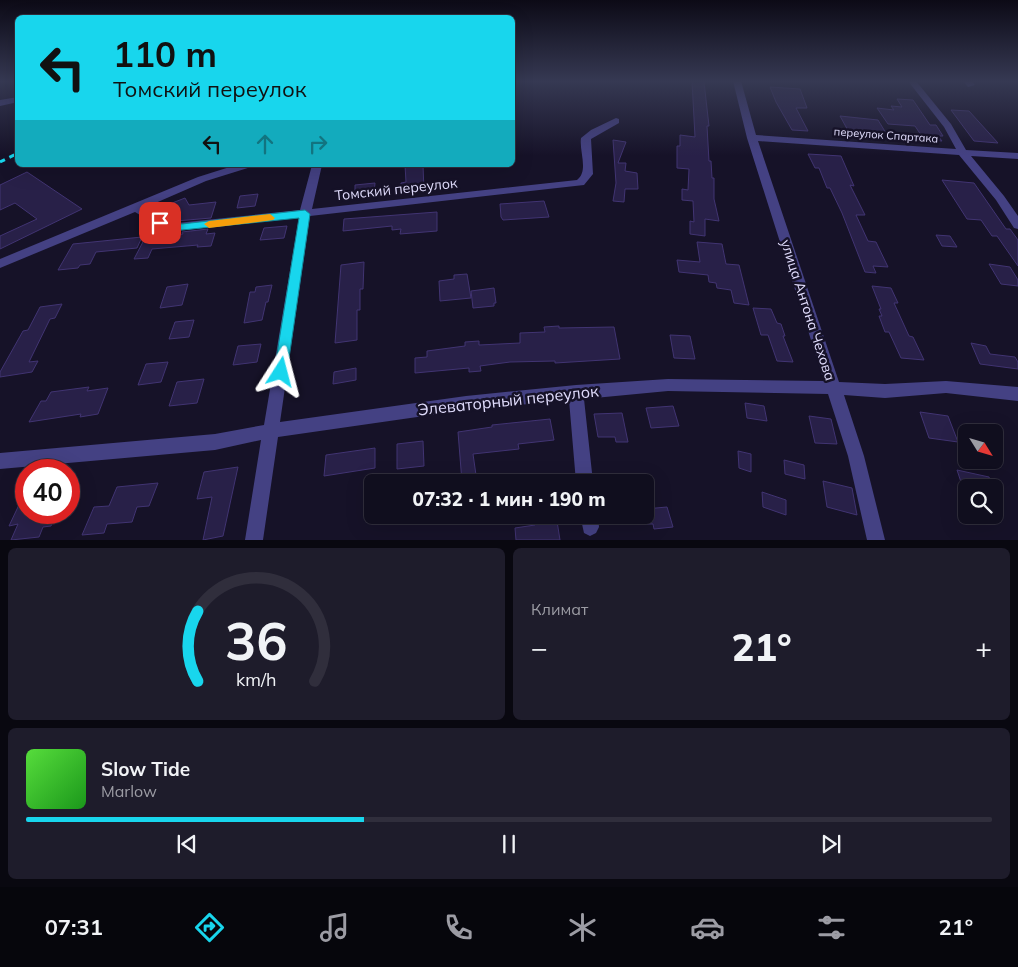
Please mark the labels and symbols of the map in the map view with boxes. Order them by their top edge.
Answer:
street label: переулок Спартака [833,124,939,146]
street label: Томский переулок [334,174,459,204]
pin [139,202,181,244]
street label: улица Антона Чехова [777,237,839,383]
position arrow [254,345,306,397]
street label: Элеваторный переулок [417,381,600,419]
north arrow [958,424,1002,469]
speed limit sign: 40 [15,459,80,524]

